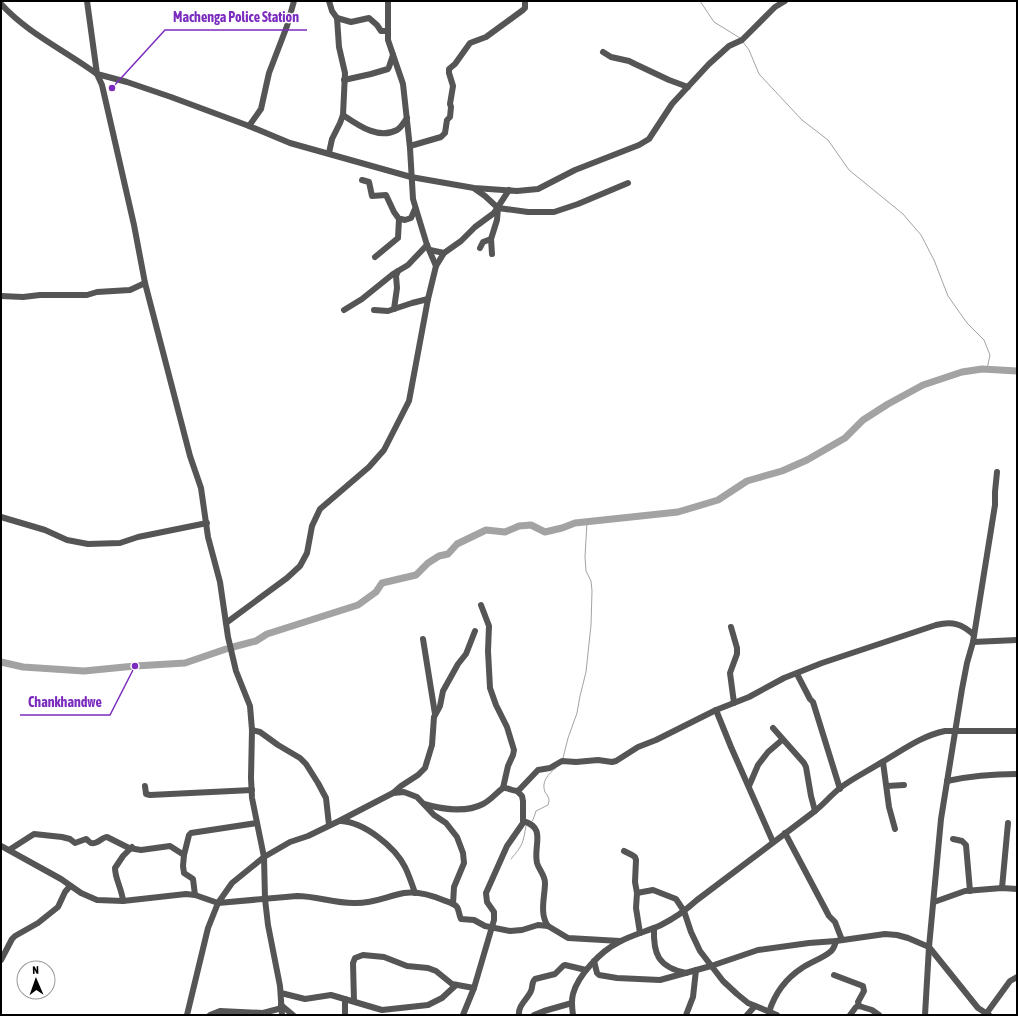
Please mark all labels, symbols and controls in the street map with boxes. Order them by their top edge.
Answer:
callout: Machenga Police Station [165,4,307,30]
text: Machenga Police Station [173,9,299,25]
callout: Chankhandwe [20,689,110,715]
text: Chankhandwe [28,694,102,710]
north arrow [16,960,56,1000]
text: N [32,964,39,976]

